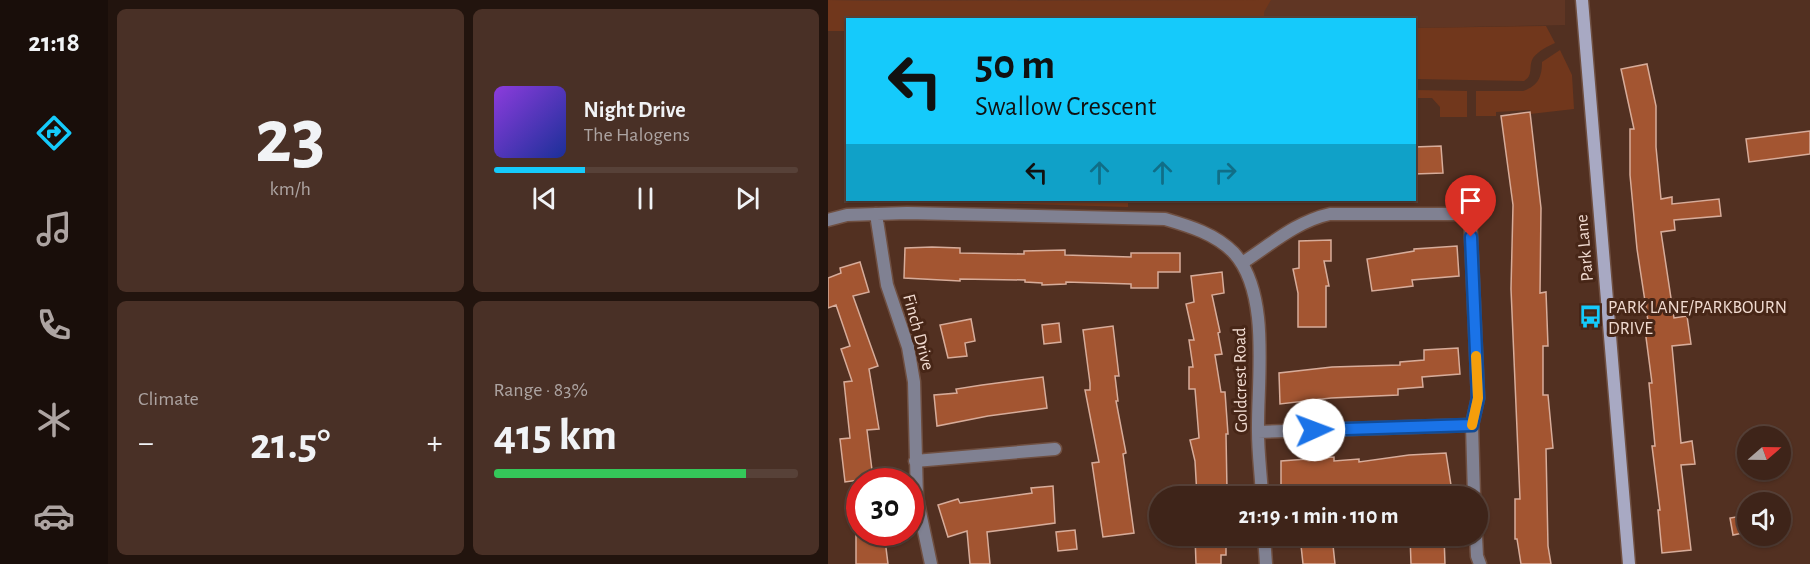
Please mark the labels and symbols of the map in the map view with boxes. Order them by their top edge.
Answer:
pin [1445,175,1496,237]
street label: Park Lane [1573,214,1597,282]
street label: Finch Drive [899,292,937,372]
place label: PARK LANE/PARKBOURN DRIVE [1608,299,1787,338]
bus stop icon: PARK LANE/PARKBOURN DRIVE [1577,304,1603,330]
street label: Goldcrest Road [1231,327,1251,433]
position arrow [1282,398,1346,462]
north arrow [1737,426,1791,480]
speed limit sign: 30 [846,468,924,546]

